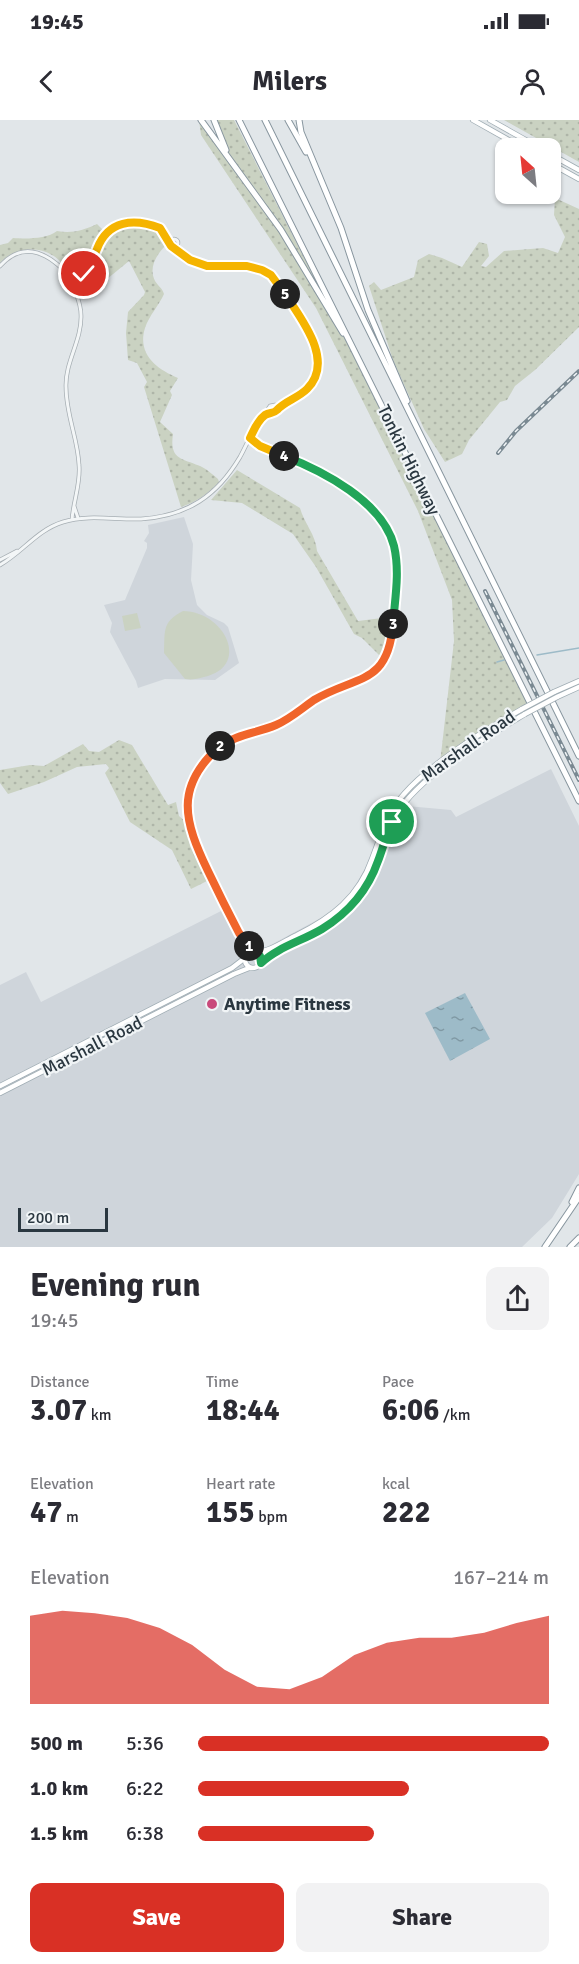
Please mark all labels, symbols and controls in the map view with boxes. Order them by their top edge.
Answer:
text: 19:45 [30,8,84,35]
icon: back [30,65,63,98]
text: Milers [252,65,327,98]
icon: person [516,65,549,98]
north arrow [495,138,561,204]
map controls [495,138,561,204]
pin [58,248,109,299]
icon: check [67,257,100,290]
pin: 5 [270,279,300,309]
text: 5 [281,284,289,304]
street label: Tonkin Highway [373,401,446,519]
pin: 4 [269,441,299,471]
text: 4 [280,446,288,466]
pin: 3 [378,609,408,639]
text: 3 [389,614,397,634]
street label: Marshall Road [417,705,519,787]
pin: 2 [205,731,235,761]
text: 2 [216,736,224,756]
pin [366,796,417,847]
icon: arrive [375,805,408,838]
pin: 1 [234,931,264,961]
text: 1 [245,936,253,956]
place label: Anytime Fitness [224,993,351,1015]
marker: Anytime Fitness [205,997,219,1011]
street label: Marshall Road [38,1011,146,1081]
scale bar [18,1205,108,1232]
text: 200 m [27,1208,69,1228]
text: Evening run [30,1265,200,1306]
button: share [486,1267,549,1330]
text: 19:45 [30,1308,79,1333]
text: Distance [30,1372,90,1392]
text: Time [206,1372,239,1392]
text: Pace [382,1372,414,1392]
text: 3.07 [30,1392,87,1429]
text: 18:44 [206,1392,280,1429]
text: 6:06 [382,1392,439,1429]
text: km [87,1405,112,1425]
text: /km [439,1405,471,1425]
text: Elevation [30,1474,94,1494]
text: Heart rate [206,1474,275,1494]
text: kcal [382,1474,410,1494]
text: 47 [30,1494,62,1531]
text: 155 [206,1494,255,1531]
text: 222 [382,1494,431,1531]
text: m [62,1507,79,1527]
text: bpm [255,1507,288,1527]
text: Elevation [30,1565,110,1590]
text: 167–214 m [453,1565,549,1590]
text: 500 m [30,1731,83,1756]
text: 5:36 [126,1731,164,1756]
text: 1.0 km [30,1776,88,1801]
text: 6:22 [126,1776,164,1801]
text: 1.5 km [30,1821,88,1846]
text: 6:38 [126,1821,164,1846]
button: Save [30,1883,284,1952]
button: Share [296,1883,549,1952]

